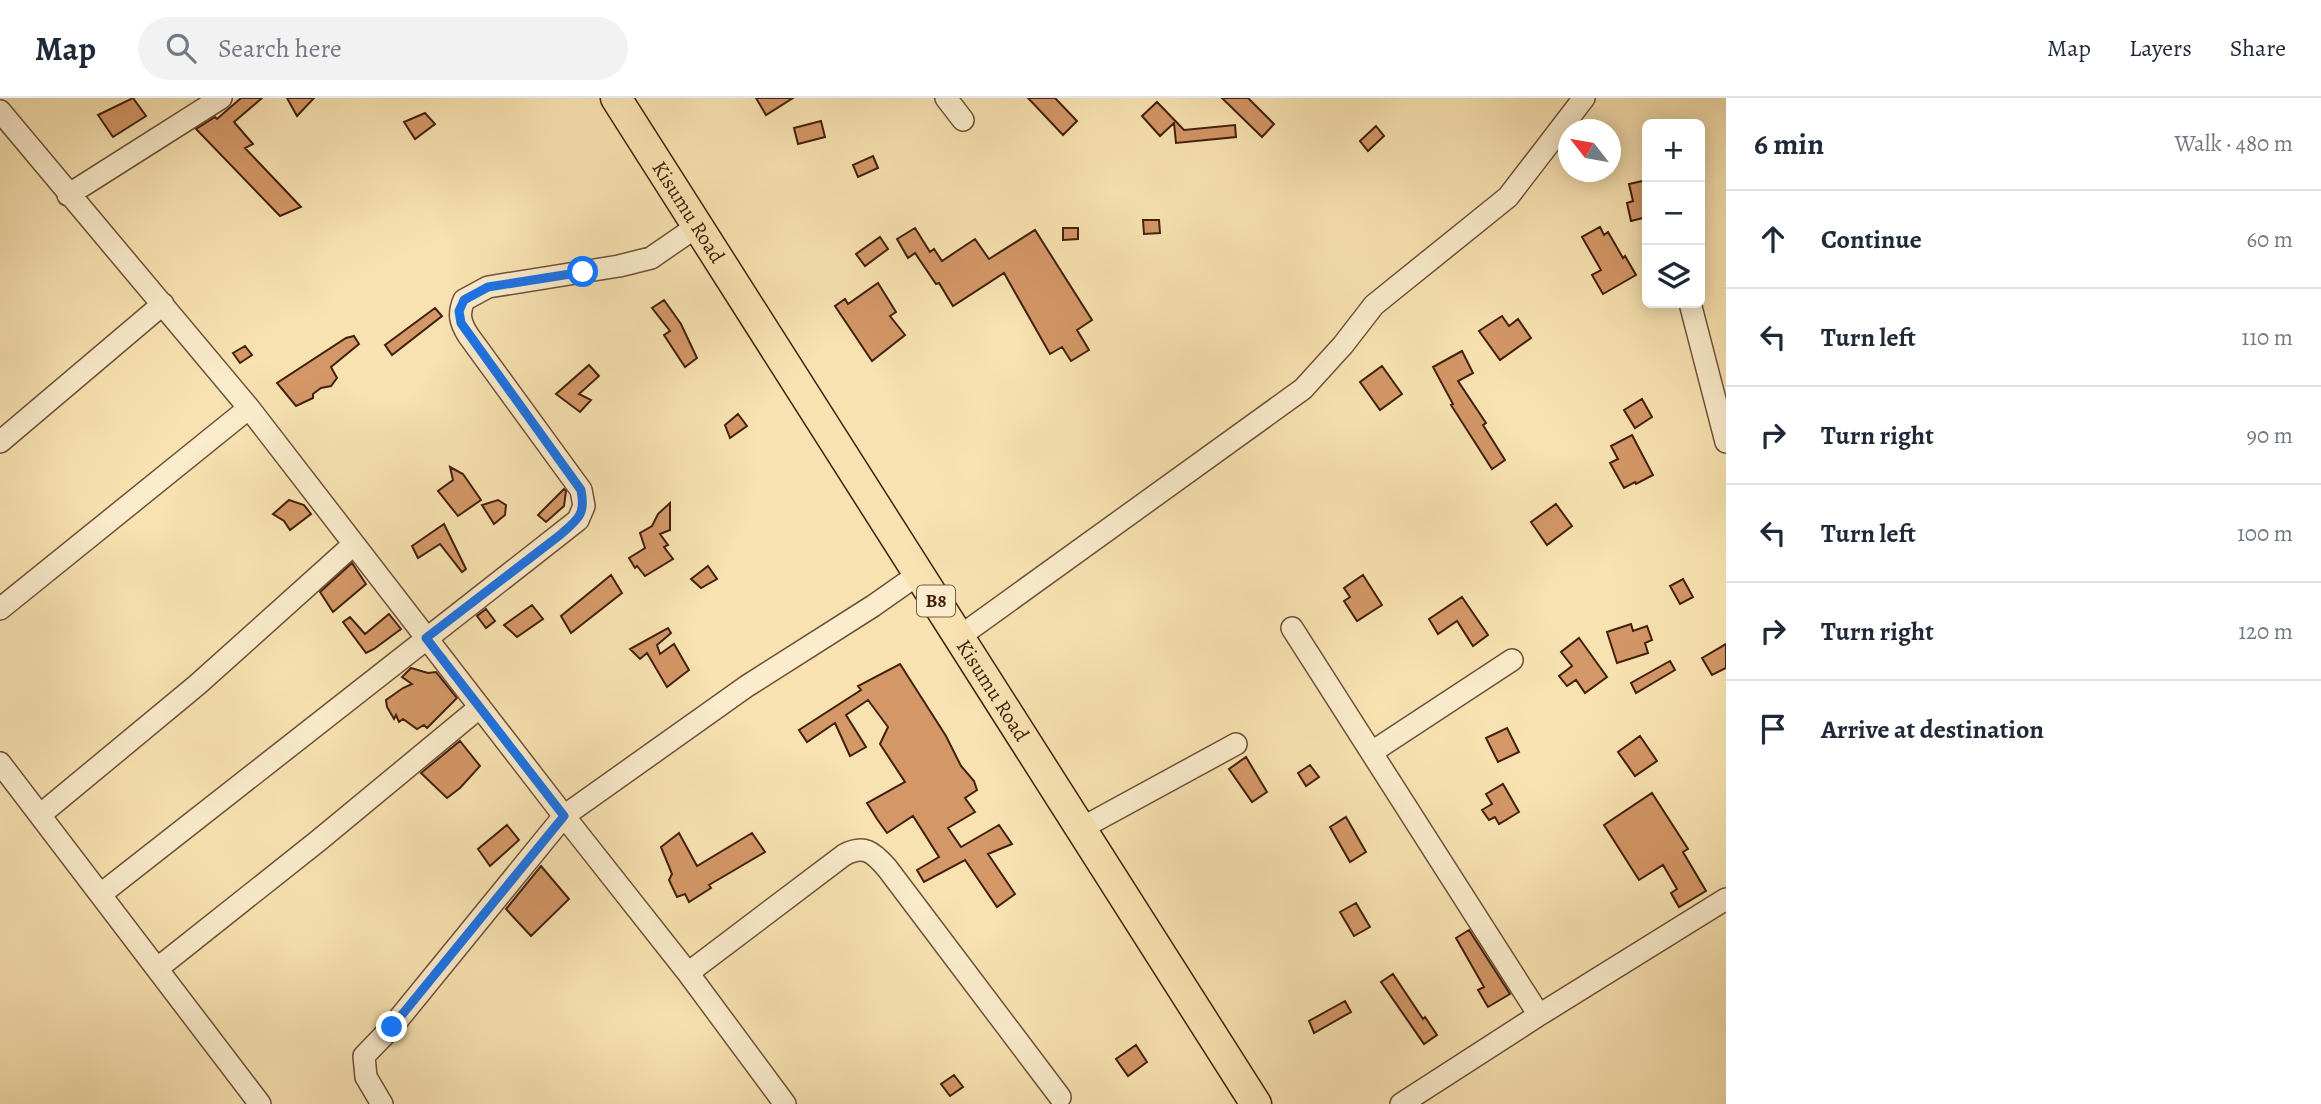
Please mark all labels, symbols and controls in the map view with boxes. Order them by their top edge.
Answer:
search box [138,17,628,80]
text: Map [35,26,96,71]
icon: search [162,29,200,67]
text: Search here [218,31,342,66]
text: Map [2047,32,2091,64]
text: Layers [2129,32,2192,64]
text: Share [2230,32,2286,64]
north arrow [1558,119,1621,182]
map controls [1642,119,1705,308]
button: + [1642,119,1705,182]
text: 6 min [1754,124,1824,164]
text: Walk · 480 m [2174,128,2293,159]
street label: Kisumu Road [646,156,732,269]
button: − [1642,182,1705,245]
icon: ahead [1754,220,1792,258]
text: Continue [1821,222,1922,257]
text: 60 m [2246,224,2293,255]
button: layers [1642,245,1705,308]
route start [567,256,598,287]
icon: left [1754,318,1792,356]
text: Turn left [1821,320,1916,355]
text: 110 m [2241,322,2293,353]
icon: right [1754,416,1792,454]
text: Turn right [1821,418,1934,453]
text: 90 m [2247,420,2293,451]
icon: left [1754,514,1792,552]
text: Turn left [1821,516,1916,551]
text: 100 m [2237,518,2293,549]
road number: B8 [917,586,955,616]
icon: right [1754,612,1792,650]
text: Turn right [1821,614,1934,649]
text: 120 m [2238,616,2293,647]
street label: Kisumu Road [950,634,1036,747]
icon: arrive [1754,710,1792,748]
text: Arrive at destination [1821,712,2044,747]
route end [376,1011,407,1042]

